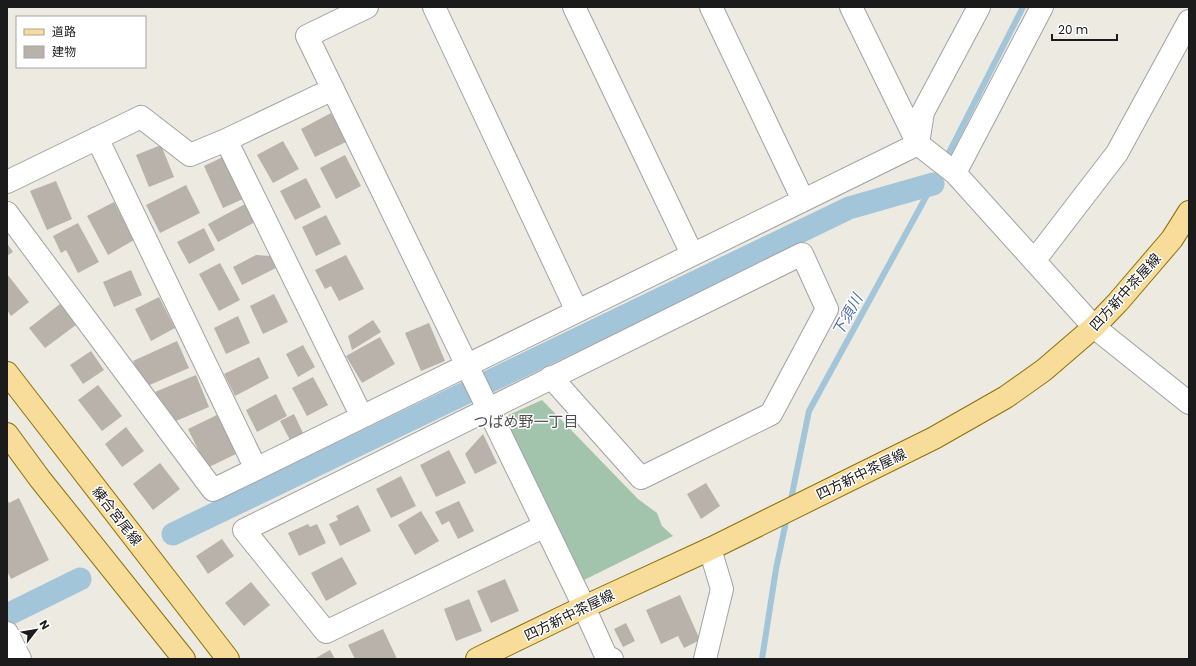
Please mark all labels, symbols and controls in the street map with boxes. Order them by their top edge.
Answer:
legend [16,16,146,68]
scale bar [1052,16,1117,42]
text: 20 m [1058,21,1088,38]
text: 道路 [52,23,76,40]
text: 建物 [52,43,76,60]
street label: 四方新中茶屋線 [1085,249,1165,335]
water label: 下須川 [827,288,868,340]
district label: つばめ野一丁目 [473,411,579,432]
street label: 四方新中茶屋線 [813,444,909,504]
street label: 練合宮尾線 [88,482,146,550]
street label: 四方新中茶屋線 [521,585,617,645]
north arrow [16,610,56,650]
text: N [36,617,54,633]

